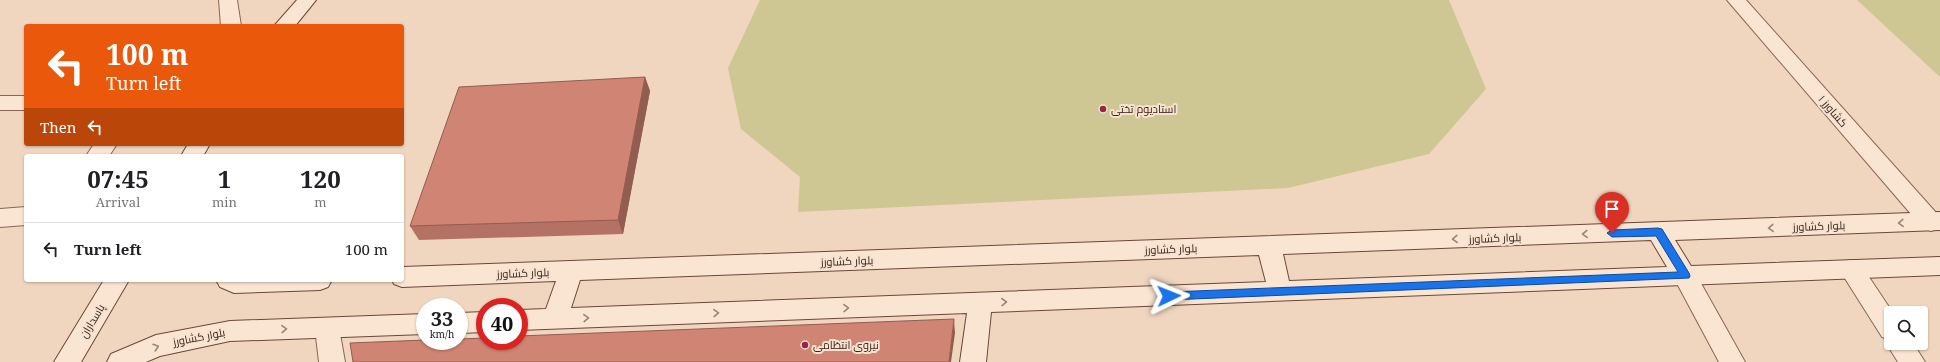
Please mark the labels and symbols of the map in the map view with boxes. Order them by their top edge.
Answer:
street label: کشاورز ۱ [1815,92,1851,130]
place label: استادیوم تختی [1111,101,1176,117]
marker: استادیوم تختی [1098,104,1108,114]
pin [1595,192,1629,233]
street label: بلوار کشاورز [1791,217,1846,234]
one-way arrow [1898,219,1904,227]
one-way arrow [1768,223,1774,232]
street label: بلوار کشاورز [1467,229,1522,246]
one-way arrow [1582,230,1588,239]
one-way arrow [1452,235,1458,243]
street label: بلوار کشاورز [1143,240,1198,257]
street label: بلوار کشاورز [819,252,874,269]
street label: بلوار کشاورز [495,264,550,281]
position arrow [1148,275,1190,317]
speed limit sign: 40 [476,298,528,350]
one-way arrow [1001,298,1007,306]
street label: پاسداران [76,301,108,341]
one-way arrow [843,304,849,312]
one-way arrow [713,309,719,317]
one-way arrow [583,313,589,322]
street label: بلوار کشاورز [171,324,226,349]
one-way arrow [281,325,287,333]
place label: نیروی انتظامی [813,337,879,352]
marker: نیروی انتظامی [800,340,810,350]
one-way arrow [152,343,159,352]

